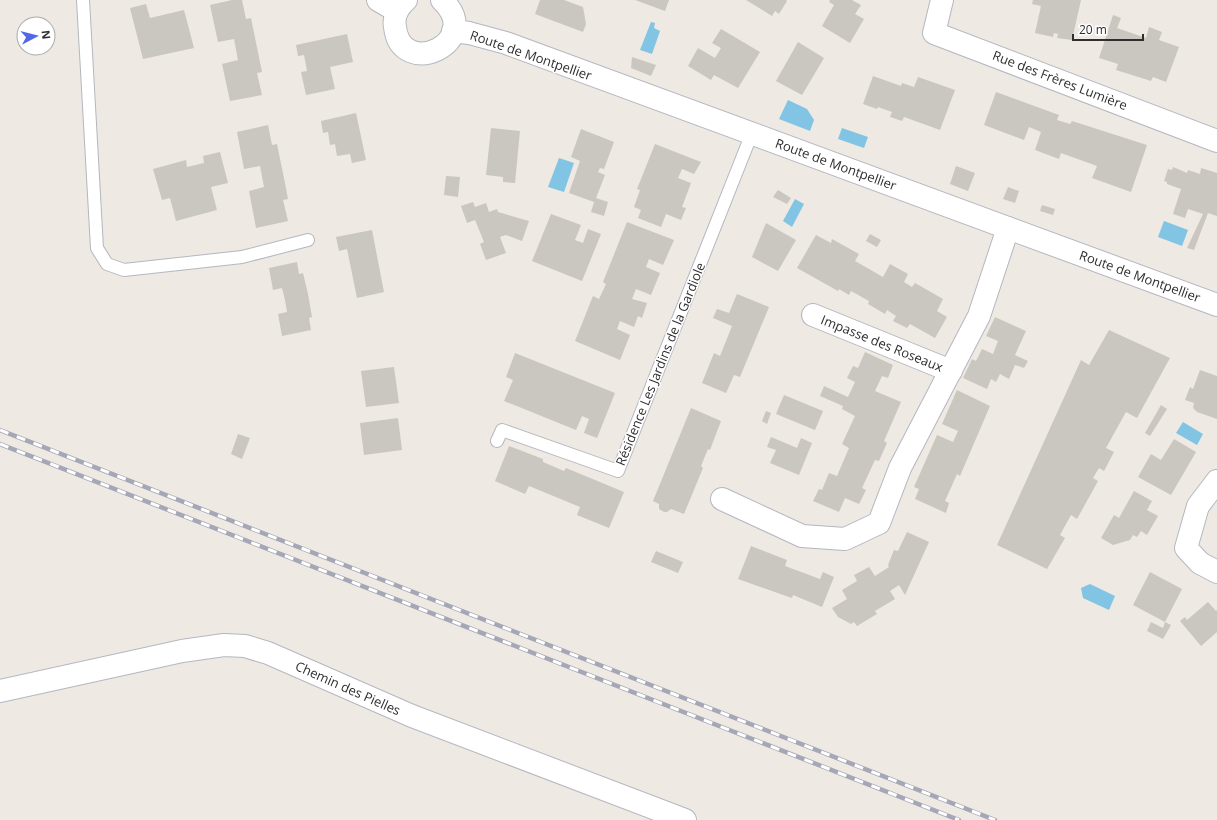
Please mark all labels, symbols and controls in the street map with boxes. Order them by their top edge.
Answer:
north arrow [16,16,56,56]
scale bar [1073,16,1143,42]
text: 20 m [1079,21,1107,38]
street label: Route de Montpellier [468,26,595,85]
text: N [38,29,54,40]
street label: Rue des Frères Lumière [990,46,1130,114]
street label: Route de Montpellier [773,134,900,195]
street label: Route de Montpellier [1077,246,1204,307]
street label: Résidence Les Jardins de la Gardiole [611,260,709,468]
street label: Impasse des Roseaux [818,310,946,376]
street label: Chemin des Pielles [293,657,403,719]

